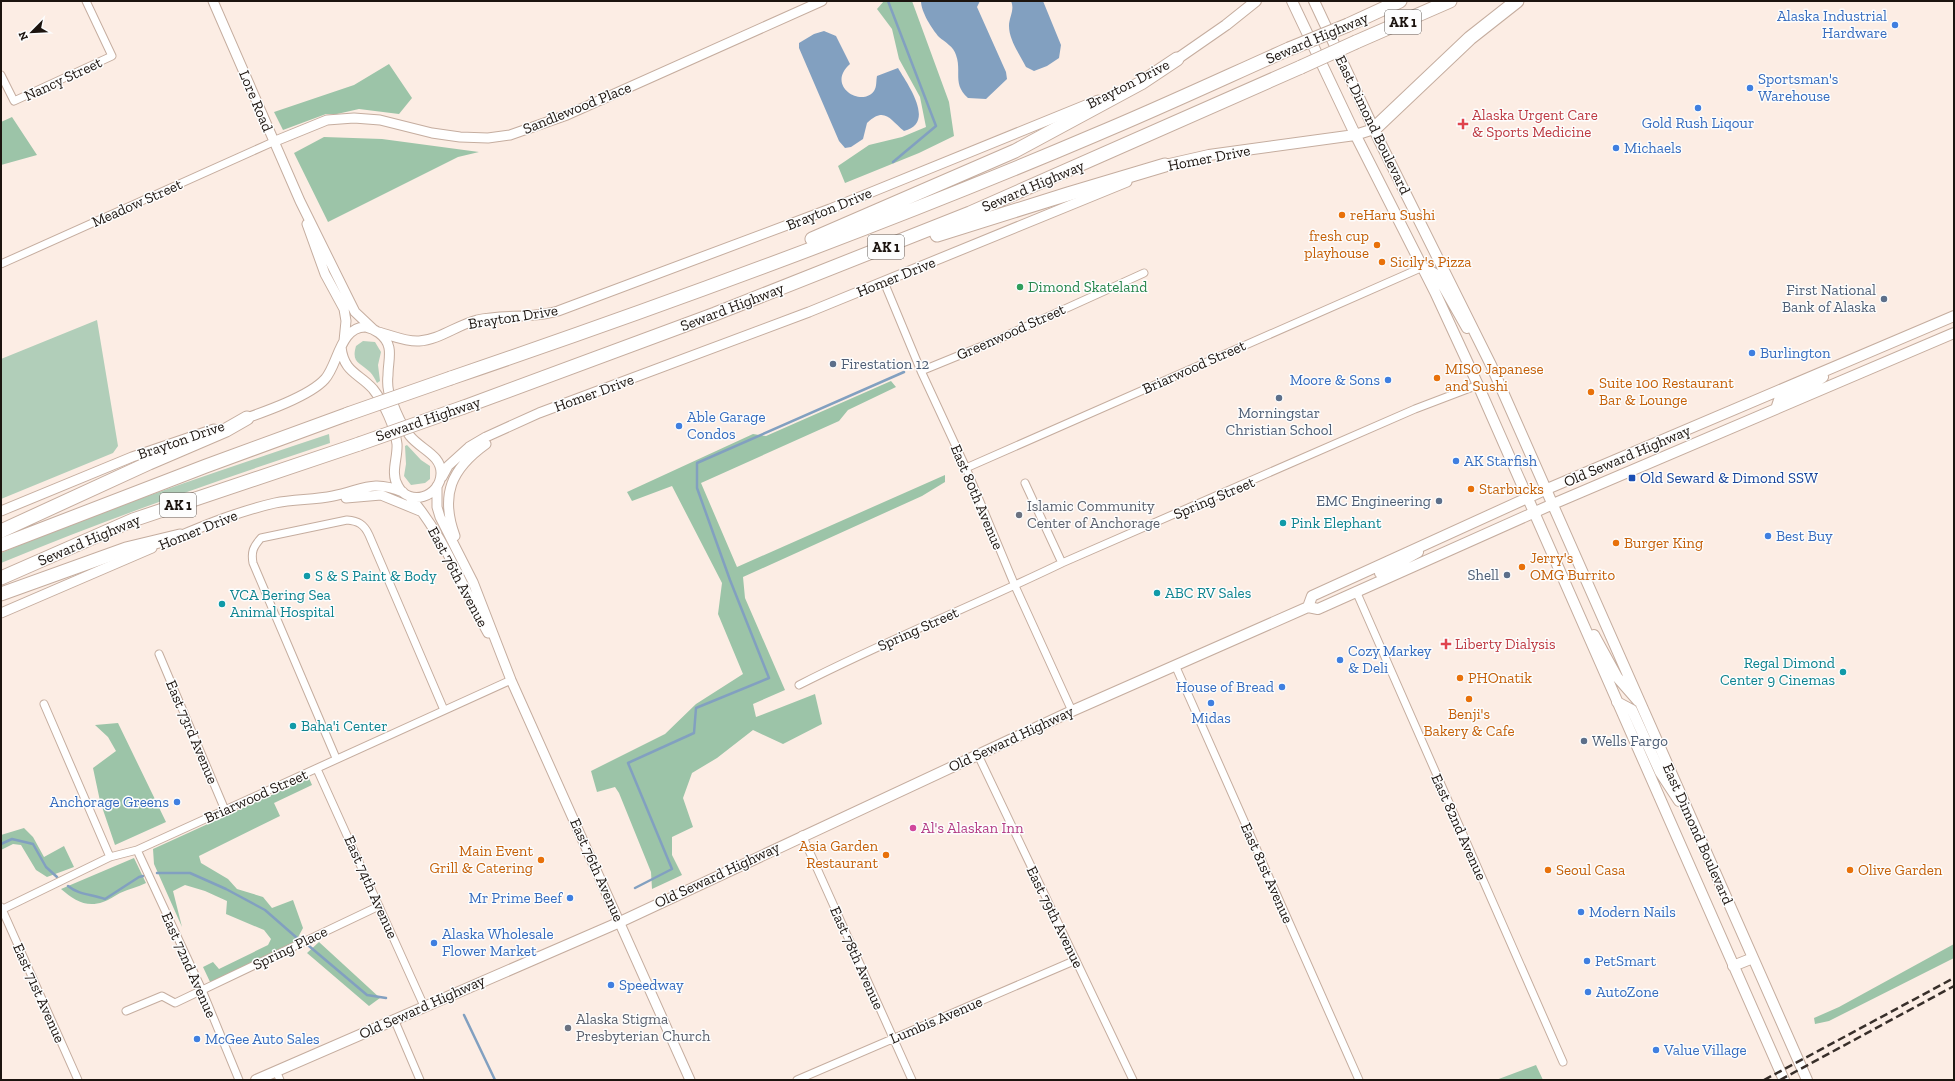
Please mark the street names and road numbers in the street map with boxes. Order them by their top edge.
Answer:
street label: Seward Highway [1263,8,1371,68]
road number: AK 1 [1385,10,1421,34]
street label: East Dimond Boulevard [1331,52,1415,198]
street label: Nancy Street [21,53,105,105]
street label: Brayton Drive [1084,55,1172,113]
street label: Lore Road [235,68,277,135]
street label: Sandlewood Place [520,78,634,138]
street label: Homer Drive [1166,141,1252,175]
street label: Seward Highway [979,156,1087,216]
street label: Meadow Street [89,175,185,231]
street label: Brayton Drive [784,184,874,234]
road number: AK 1 [868,235,904,259]
street label: Homer Drive [854,253,938,301]
street label: Seward Highway [678,279,787,335]
street label: Greenwood Street [954,300,1068,364]
street label: Brayton Drive [467,301,559,333]
street label: Briarwood Street [1140,336,1249,398]
street label: Homer Drive [552,370,636,416]
street label: Seward Highway [373,393,483,445]
street label: Brayton Drive [135,417,227,463]
street label: Old Seward Highway [1561,421,1693,491]
street label: East 80th Avenue [947,442,1007,552]
street label: Spring Street [1171,473,1258,523]
road number: AK 1 [160,493,196,517]
street label: Homer Drive [156,506,240,554]
street label: Seward Highway [35,510,143,570]
street label: East 76th Avenue [424,524,492,630]
street label: Spring Street [875,603,962,655]
street label: East 73rd Avenue [162,677,222,787]
street label: Old Seward Highway [946,702,1077,776]
street label: East Dimond Boulevard [1659,761,1738,908]
street label: Briarwood Street [202,765,311,827]
street label: East 82nd Avenue [1427,771,1491,883]
street label: East 76th Avenue [566,816,628,924]
street label: East 81st Avenue [1237,820,1297,926]
street label: East 74th Avenue [340,833,402,941]
street label: Old Seward Highway [652,838,783,912]
street label: East 79th Avenue [1023,863,1087,971]
street label: East 78th Avenue [826,904,888,1012]
street label: East 72nd Avenue [158,909,220,1021]
street label: Spring Place [250,922,330,974]
street label: East 71st Avenue [9,940,69,1046]
street label: Old Seward Highway [356,971,488,1043]
street label: Lumbis Avenue [887,992,985,1048]

